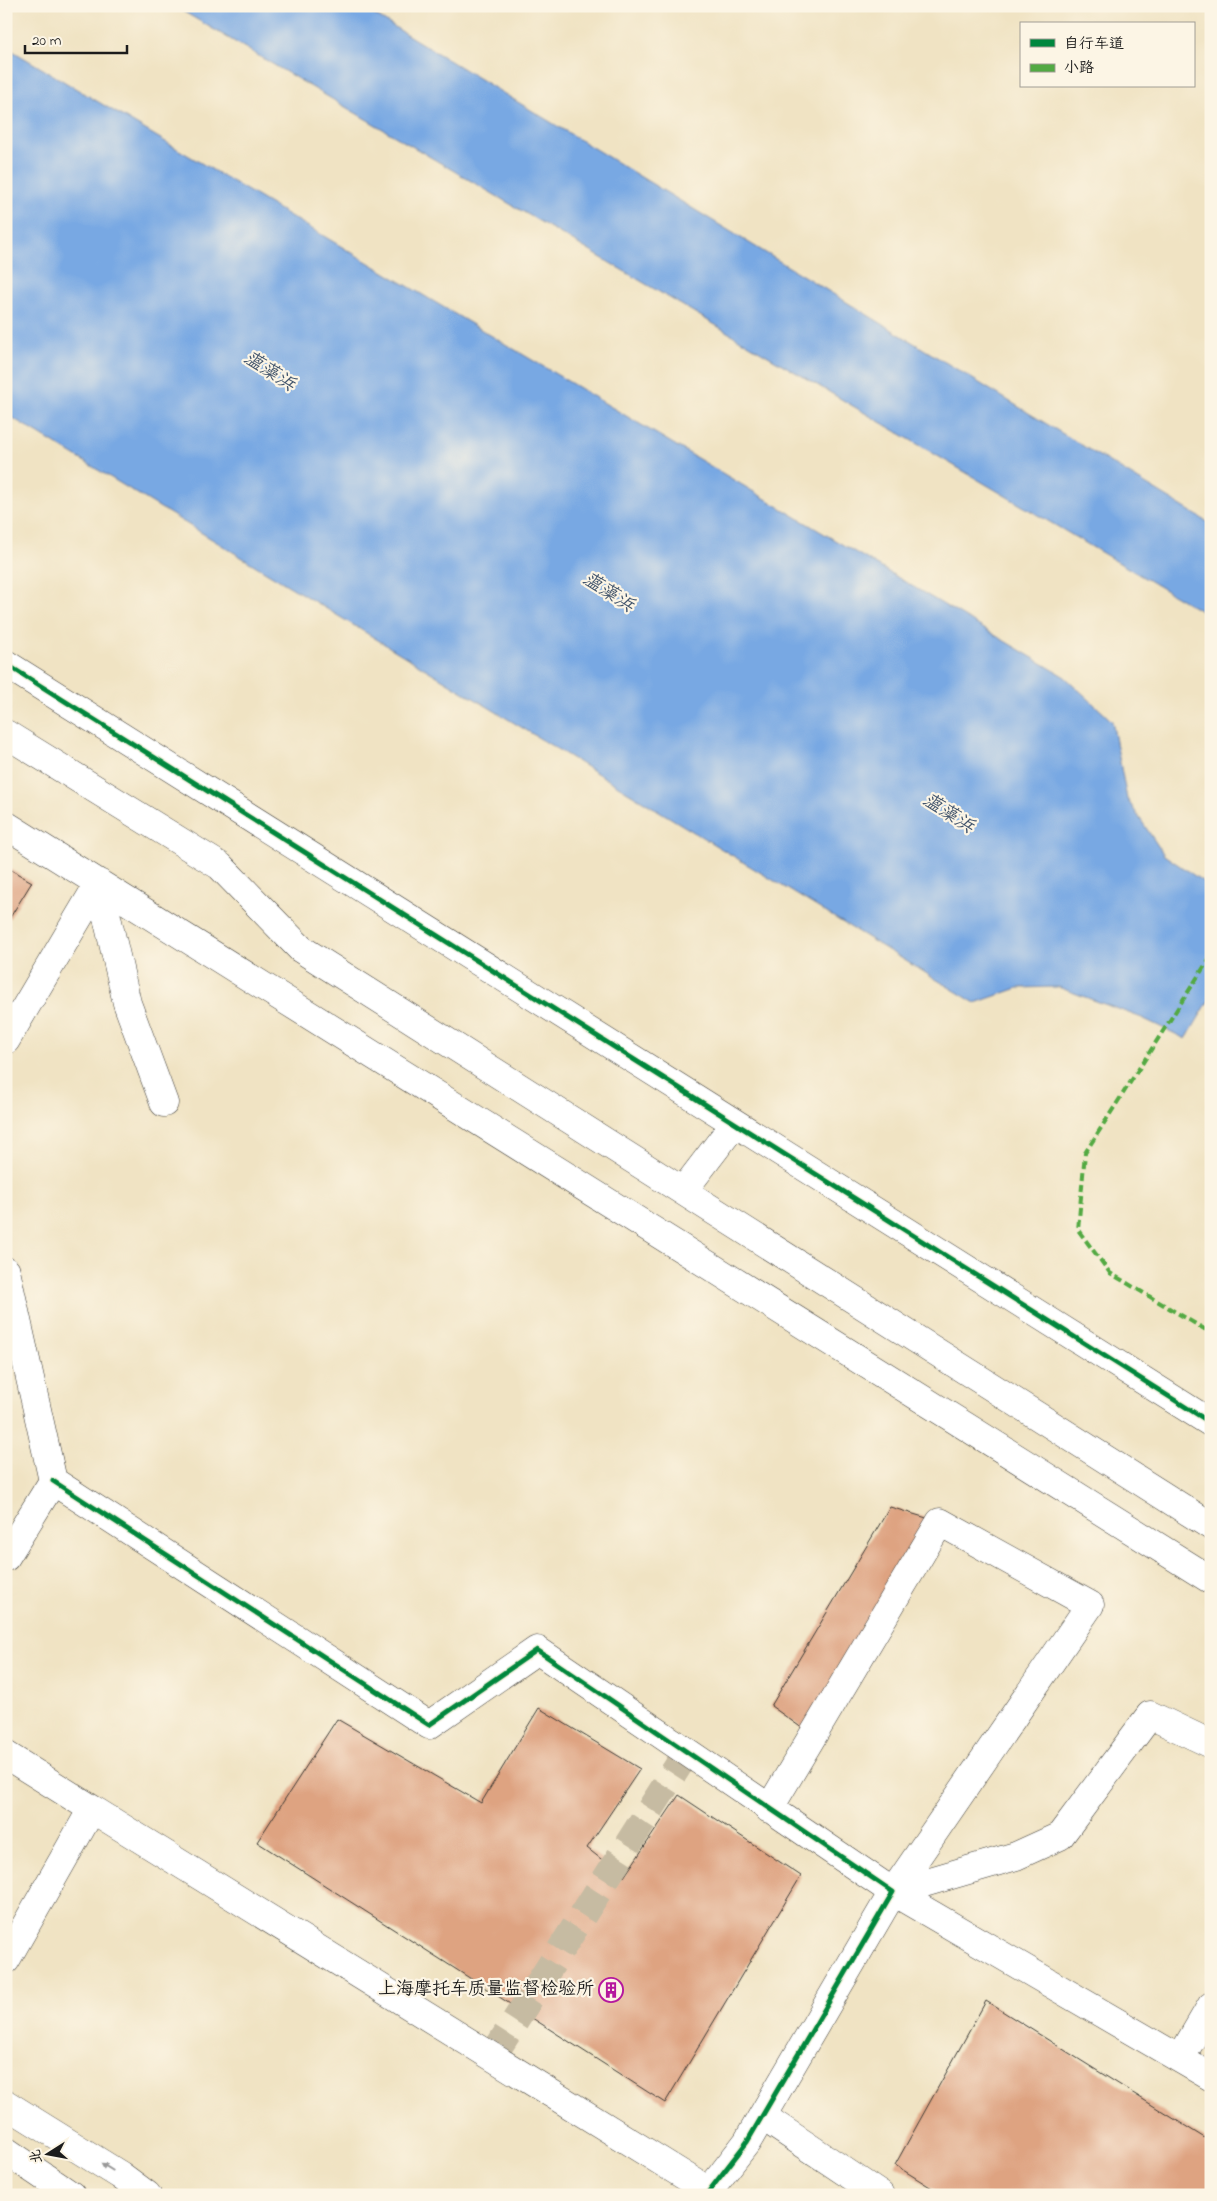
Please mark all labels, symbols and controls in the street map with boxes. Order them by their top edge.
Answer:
scale bar [25,22,128,54]
legend [1020,22,1194,88]
text: 20 m [32,30,62,52]
text: 自行车道 [1064,33,1124,55]
text: 小路 [1064,57,1094,79]
water label: 蕰藻浜 [238,345,301,399]
water label: 蕰藻浜 [577,566,640,620]
water label: 蕰藻浜 [917,787,980,841]
place label: 上海摩托车质量监督检验所 [378,1977,594,2003]
building icon: 上海摩托车质量监督检验所 [598,1977,624,2003]
north arrow [22,2128,72,2178]
text: 北 [25,2147,48,2165]
one-way arrow [100,2162,114,2171]

